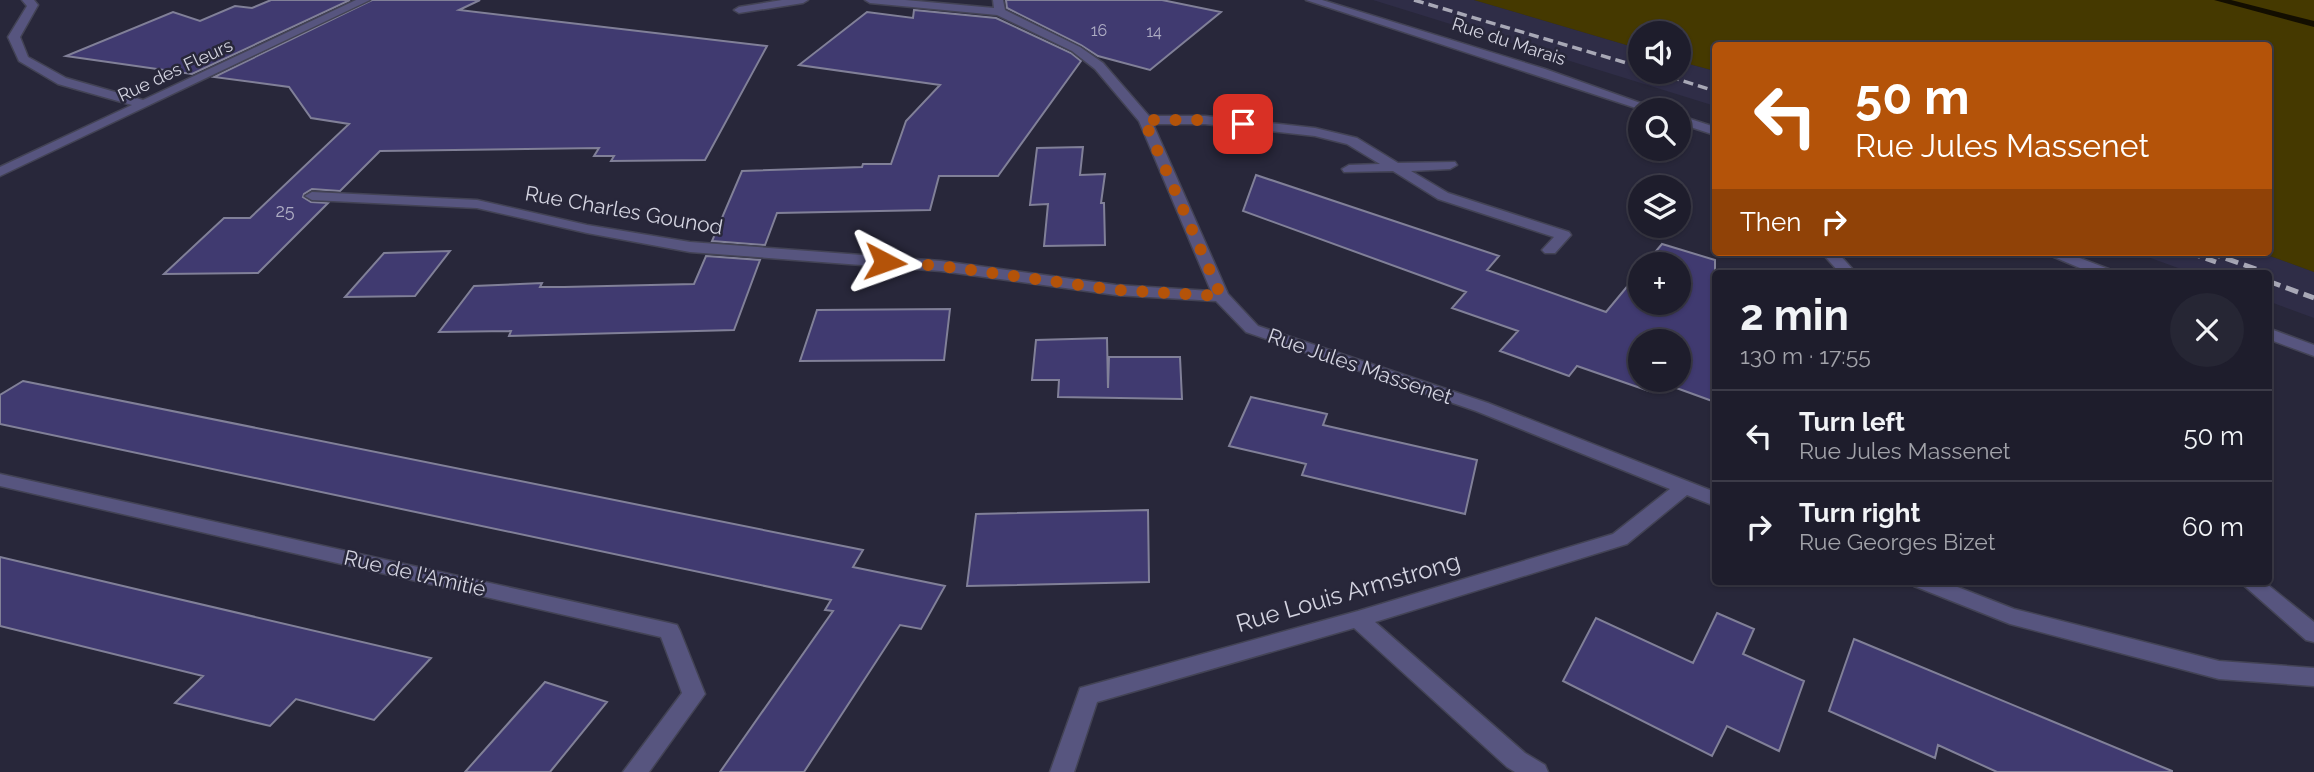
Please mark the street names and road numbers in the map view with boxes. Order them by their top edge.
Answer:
street label: Rue du Marais [1450,13,1569,69]
street label: Rue des Fleurs [114,34,236,106]
street label: Rue Charles Gounod [523,180,725,240]
street label: Rue Jules Massenet [1265,323,1455,409]
street label: Rue de l'Amitié [342,545,488,601]
street label: Rue Louis Armstrong [1233,546,1463,638]

